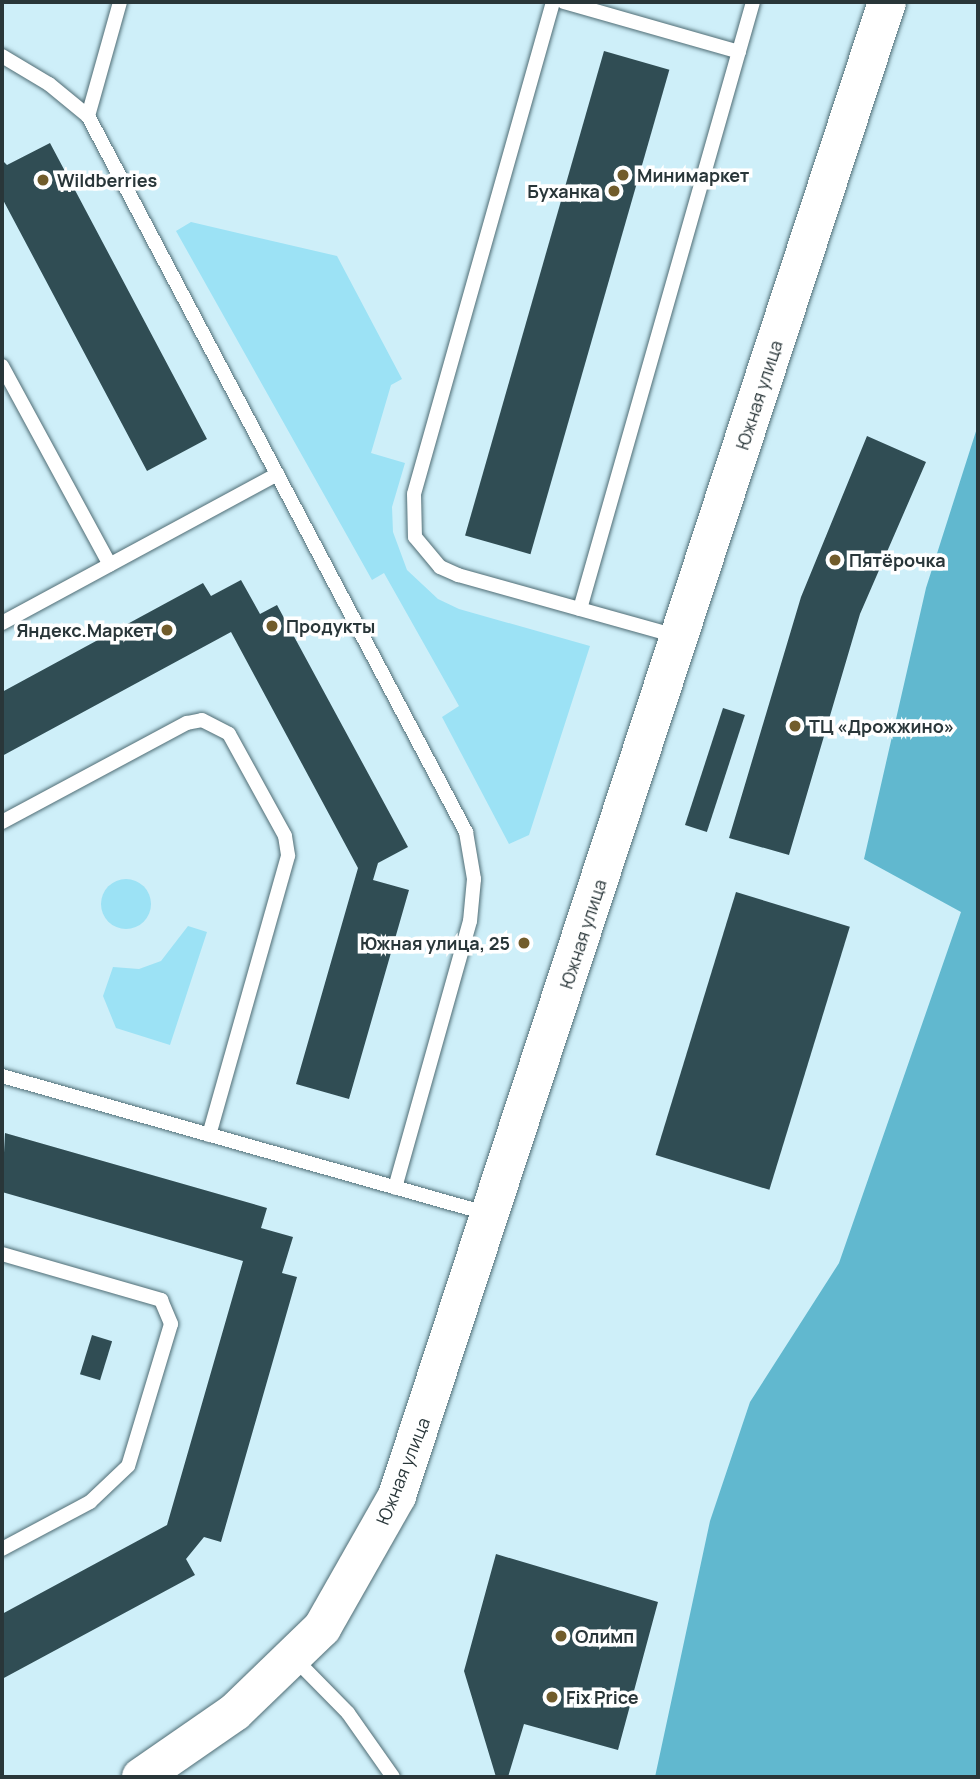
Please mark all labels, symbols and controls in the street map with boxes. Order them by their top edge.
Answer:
place label: Минимаркет [637,164,749,186]
marker: Минимаркет [615,167,631,183]
place label: Wildberries [57,169,157,191]
marker: Wildberries [35,172,51,188]
place label: Буханка [527,180,600,202]
marker: Буханка [606,183,622,199]
street label: Южная улица [731,338,787,452]
place label: Пятёрочка [849,549,946,571]
marker: Пятёрочка [827,552,843,568]
place label: Продукты [286,615,375,637]
marker: Продукты [264,618,280,634]
place label: Яндекс.Маркет [16,619,153,641]
marker: Яндекс.Маркет [159,622,175,638]
place label: ТЦ «Дрожжино» [809,715,954,737]
marker: ТЦ «Дрожжино» [787,718,803,734]
street label: Южная улица [555,877,611,991]
place label: Южная улица, 25 [360,932,510,954]
marker: Южная улица, 25 [516,935,532,951]
street label: Южная улица [372,1414,434,1528]
place label: Олимп [575,1625,634,1647]
marker: Олимп [553,1628,569,1644]
place label: Fix Price [566,1686,639,1708]
marker: Fix Price [544,1689,560,1705]

